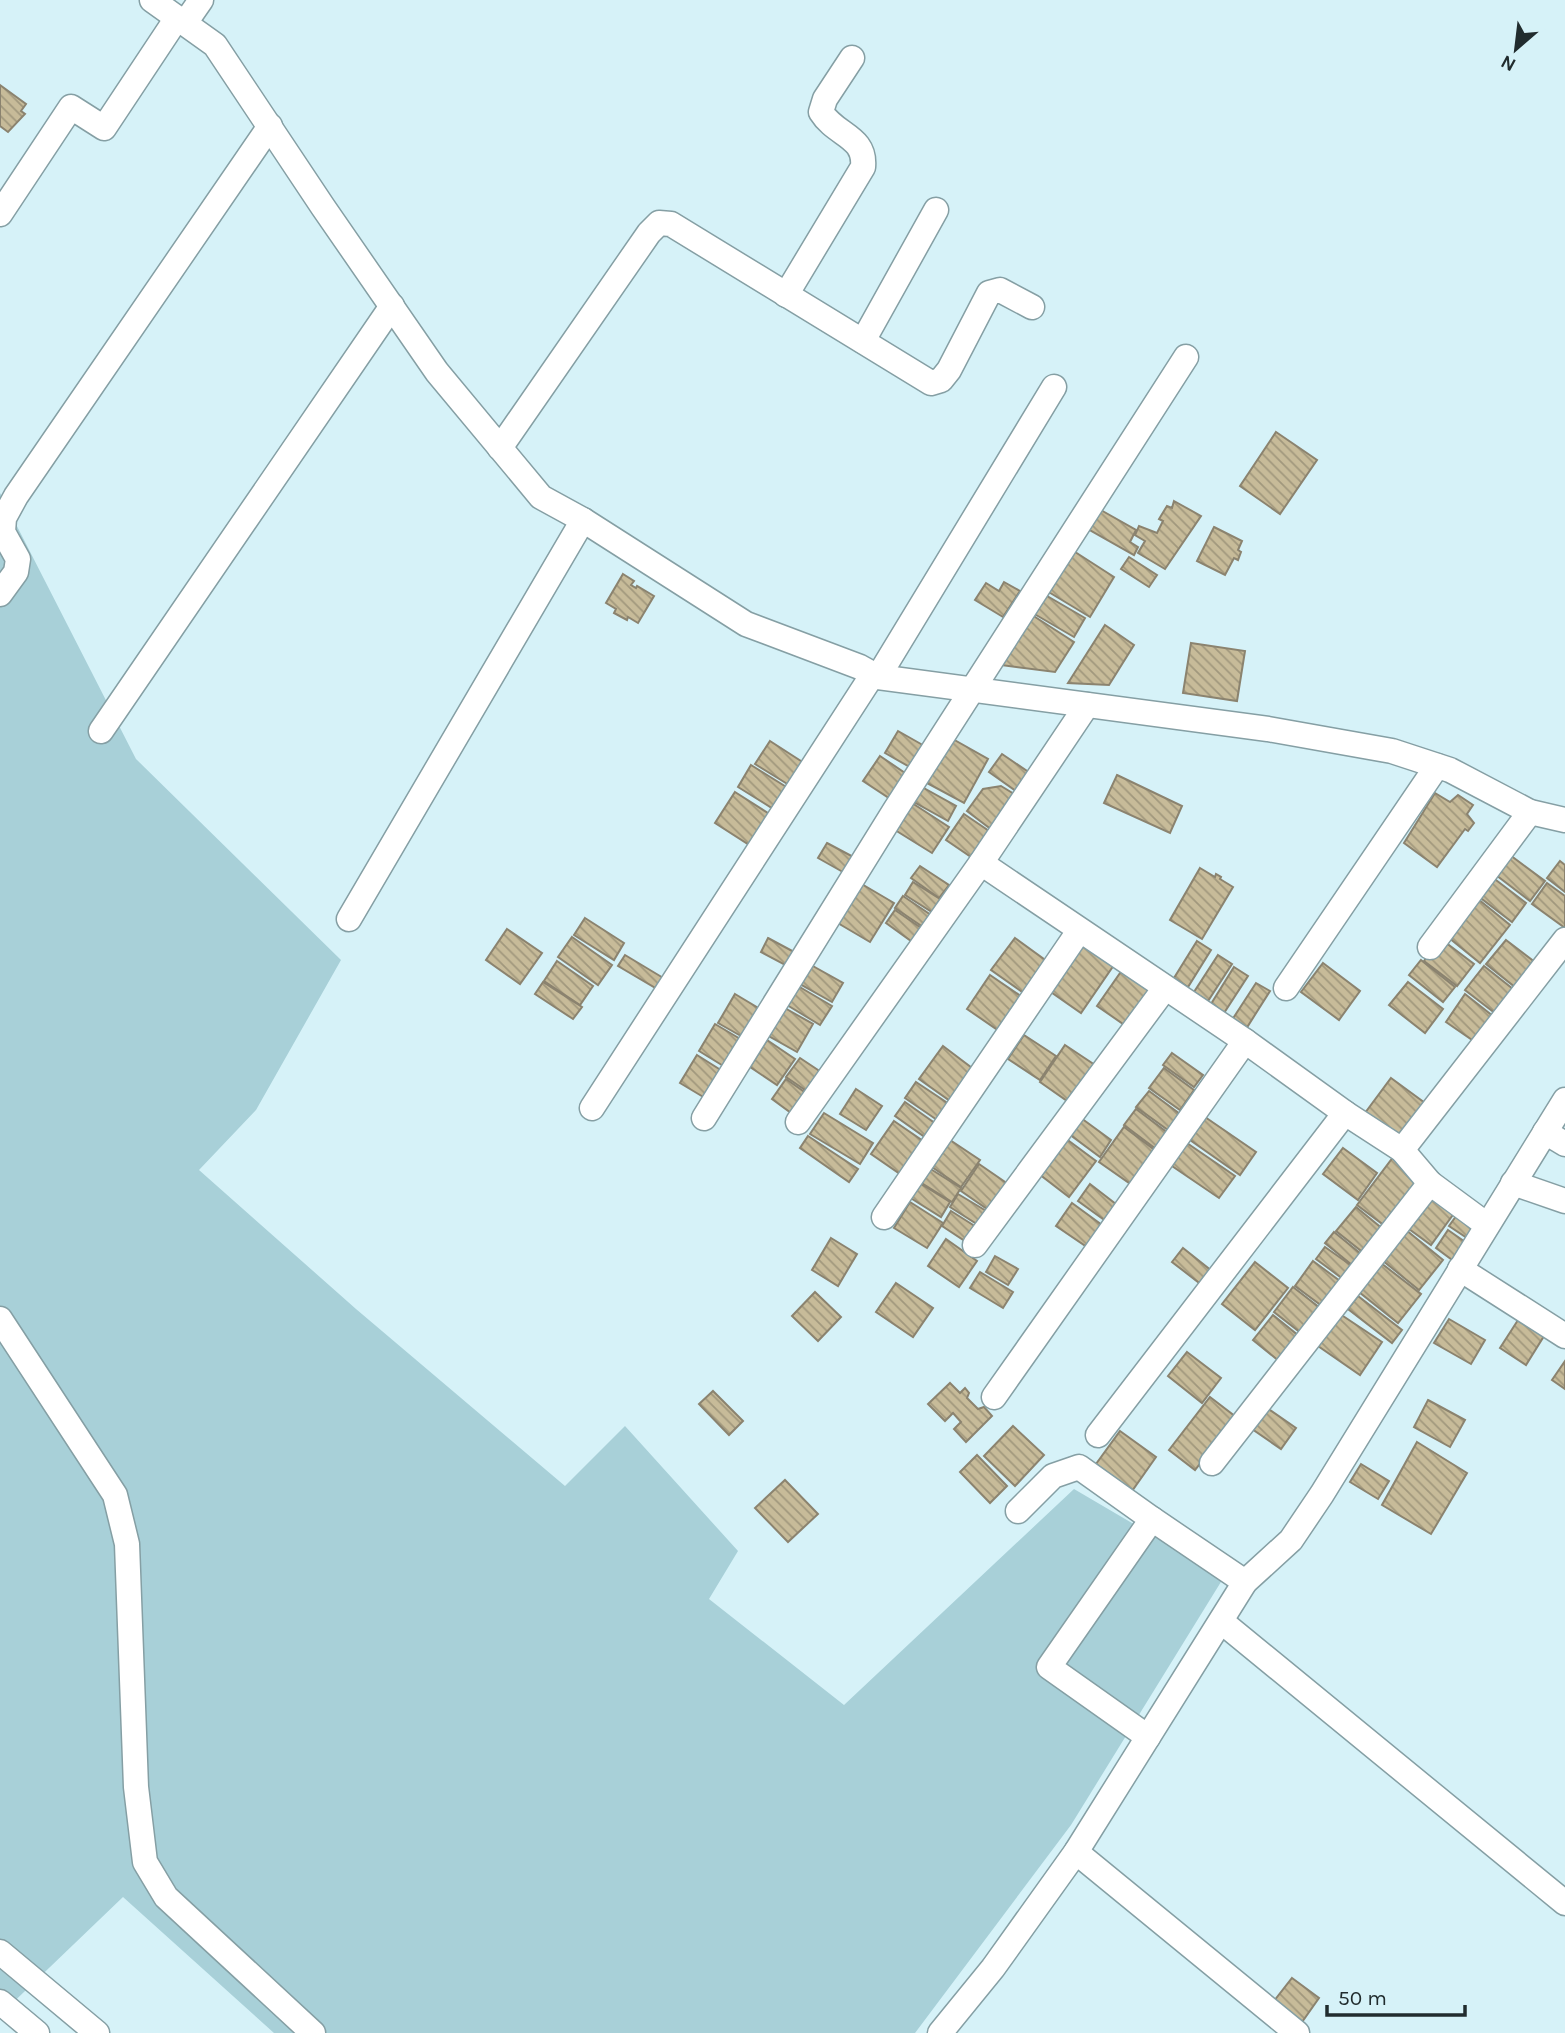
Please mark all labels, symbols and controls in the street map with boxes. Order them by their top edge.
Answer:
north arrow [1481,14,1551,84]
text: N [1497,50,1520,76]
scale bar [1327,1974,1465,2018]
text: 50 m [1338,1986,1387,2010]

